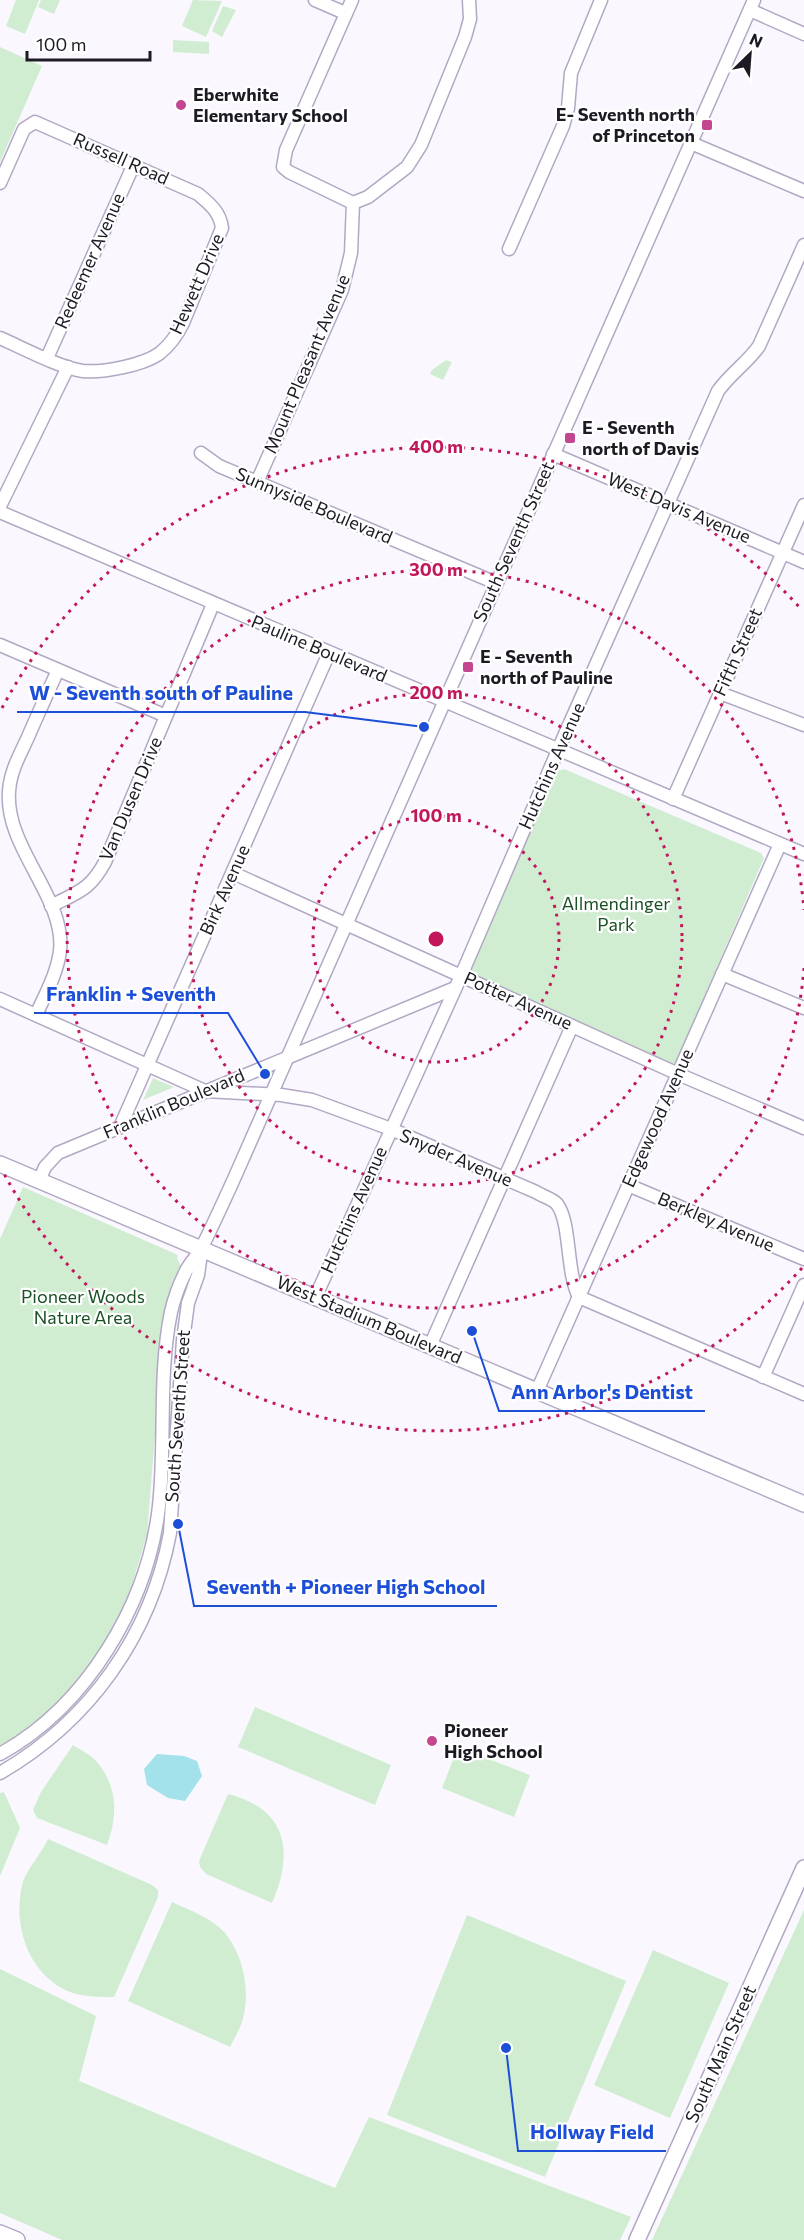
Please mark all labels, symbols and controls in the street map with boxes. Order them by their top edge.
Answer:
scale bar [27,24,150,62]
north arrow [720,24,780,84]
text: N [747,29,766,51]
text: 100 m [36,33,86,55]
place label: Eberwhite Elementary School [193,83,348,126]
marker: Eberwhite Elementary School [174,98,188,112]
place label: E- Seventh north of Princeton [556,103,695,146]
marker: E- Seventh north of Princeton [700,118,714,132]
street label: Russell Road [70,127,173,189]
street label: Redeemer Avenue [49,189,129,332]
street label: Hewett Drive [164,230,228,337]
street label: Mount Pleasant Avenue [258,271,354,457]
place label: E - Seventh north of Davis [582,416,699,459]
marker: E - Seventh north of Davis [563,431,577,445]
text: 400 m [409,435,463,457]
street label: South Seventh Street [468,458,558,625]
street label: Sunnyside Boulevard [233,462,396,548]
street label: West Davis Avenue [604,467,754,547]
text: 300 m [409,558,463,580]
street label: Fifth Street [708,604,766,699]
street label: Pauline Boulevard [248,610,391,687]
place label: E - Seventh north of Pauline [480,645,613,688]
marker: E - Seventh north of Pauline [461,660,475,674]
callout: W - Seventh south of Pauline [17,674,305,712]
text: W - Seventh south of Pauline [29,680,293,704]
text: 200 m [409,681,463,703]
street label: Hutchins Avenue [513,699,589,832]
street label: Van Dusen Drive [94,733,166,864]
text: 100 m [410,804,462,826]
street label: Birk Avenue [194,841,254,938]
park label: Allmendinger Park [562,892,670,935]
centre of rings [426,929,446,949]
street label: Potter Avenue [461,966,576,1034]
callout: Franklin + Seventh [34,975,228,1013]
text: Franklin + Seventh [46,981,216,1005]
street label: Edgewood Avenue [617,1045,698,1190]
street label: Franklin Boulevard [100,1063,248,1143]
street label: Snyder Avenue [397,1123,516,1191]
street label: Hutchins Avenue [315,1143,391,1276]
street label: Berkley Avenue [655,1187,778,1256]
street label: West Stadium Boulevard [274,1270,465,1368]
park label: Pioneer Woods Nature Area [21,1285,145,1328]
street label: South Seventh Street [160,1329,194,1503]
callout: Ann Arbor's Dentist [499,1373,705,1411]
text: Ann Arbor's Dentist [511,1379,693,1403]
callout: Seventh + Pioneer High School [194,1568,497,1606]
text: Seventh + Pioneer High School [206,1574,486,1598]
place label: Pioneer High School [444,1719,543,1762]
marker: Pioneer High School [425,1734,439,1748]
street label: South Main Street [680,1981,760,2126]
callout: Hollway Field [518,2113,666,2151]
text: Hollway Field [530,2119,654,2143]

